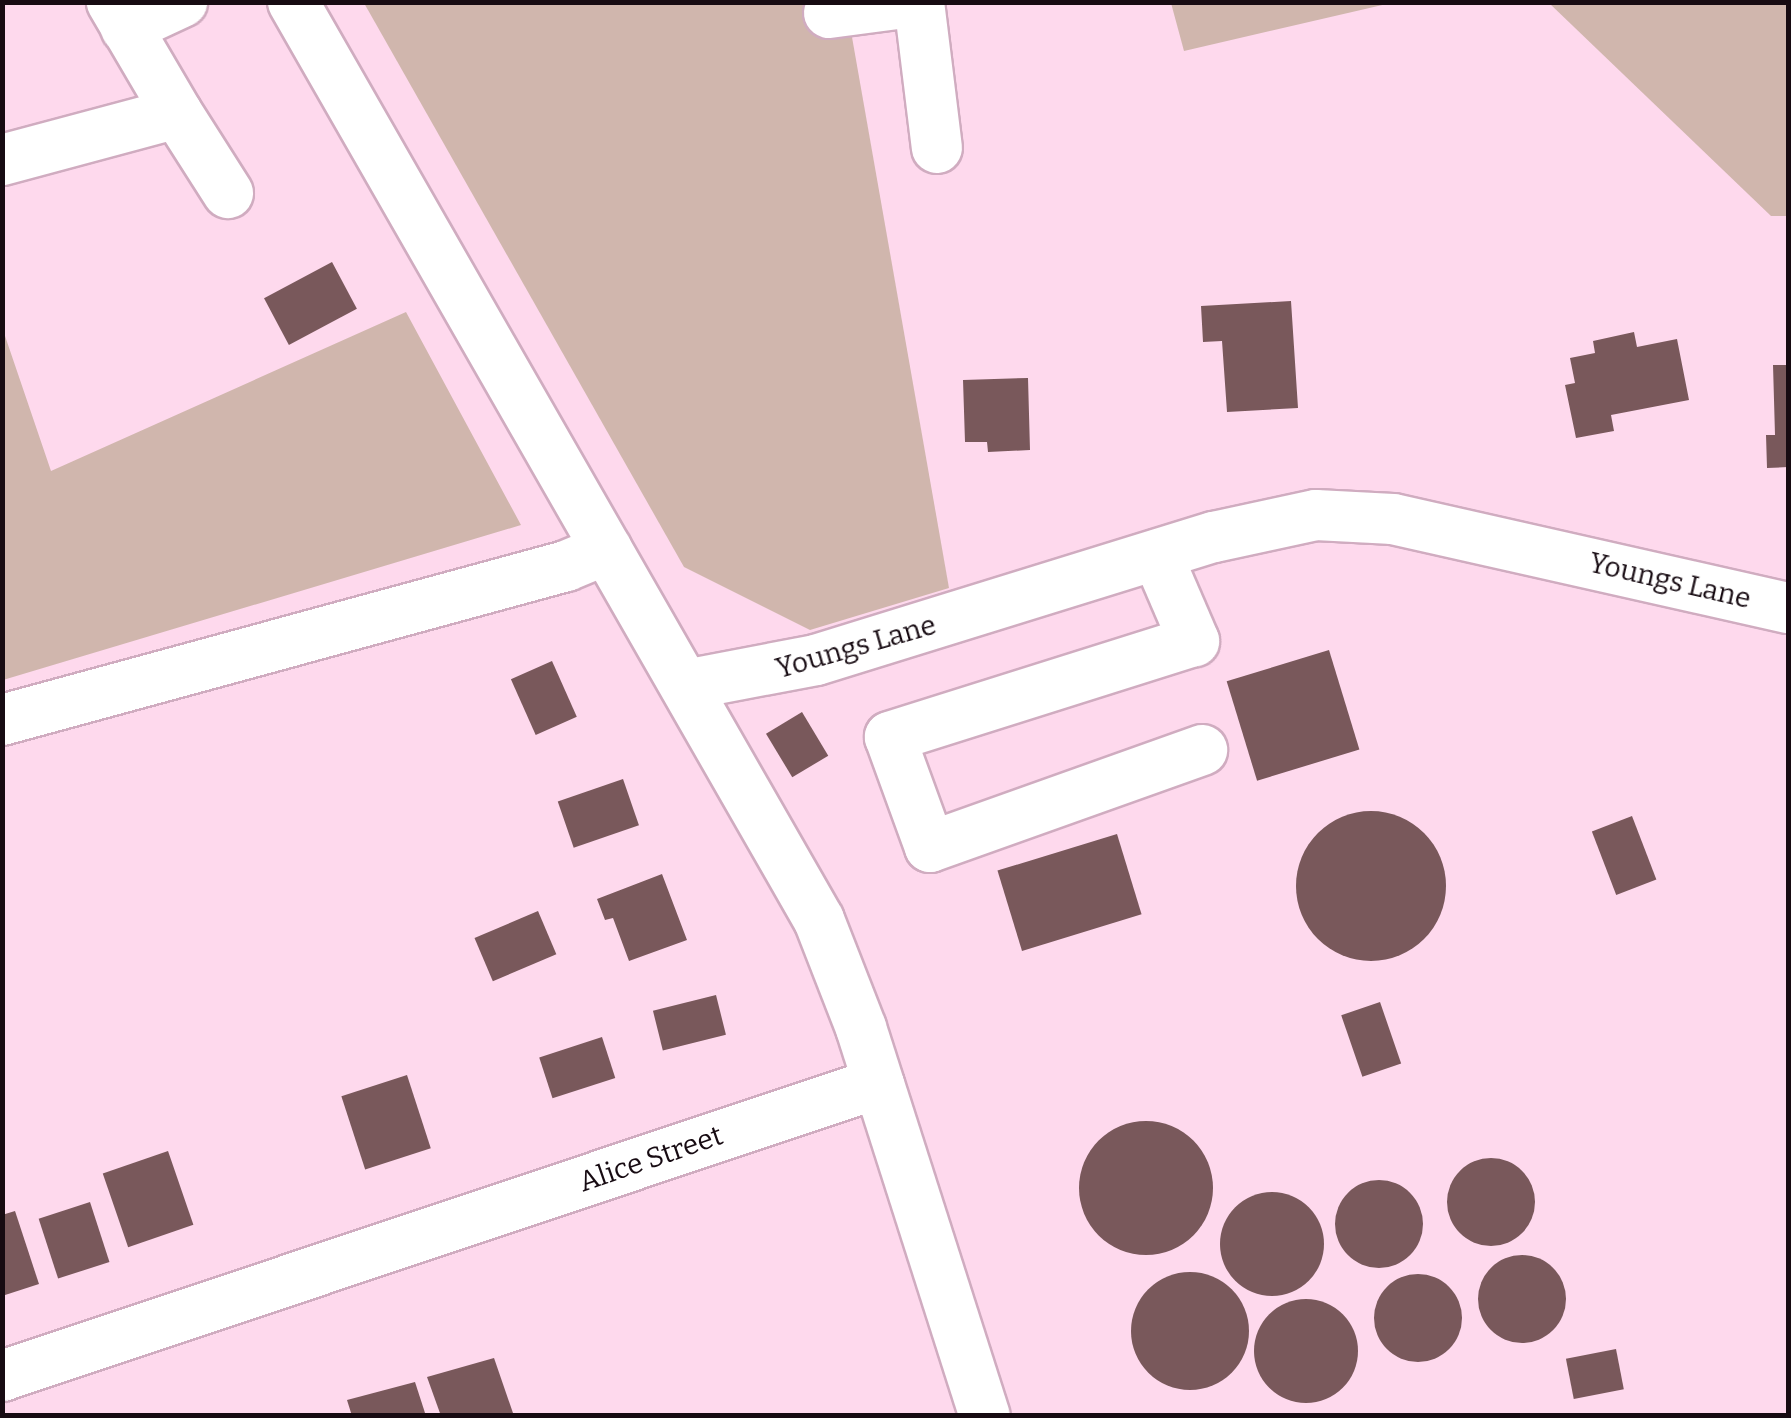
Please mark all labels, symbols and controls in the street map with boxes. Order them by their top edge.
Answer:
street label: Youngs Lane [1586,546,1754,616]
street label: Youngs Lane [772,608,940,686]
street label: Alice Street [575,1119,727,1199]

